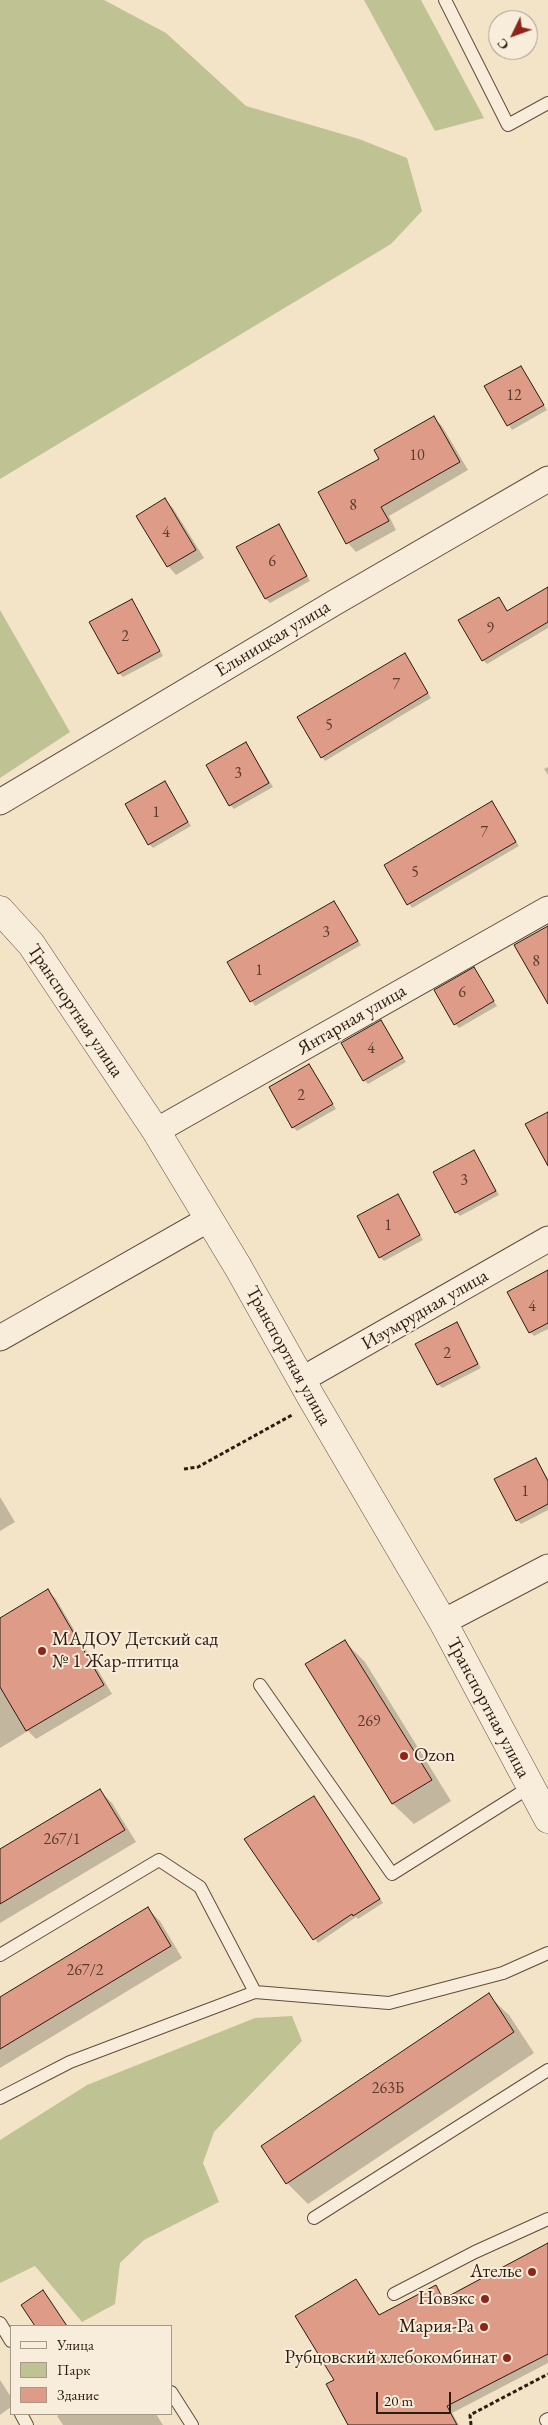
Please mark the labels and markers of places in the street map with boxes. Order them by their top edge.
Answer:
place label: МАДОУ Детский сад № 1 Жар-птитца [52,1629,218,1673]
marker: МАДОУ Детский сад № 1 Жар-птитца [36,1645,48,1657]
place label: Ozon [414,1745,455,1767]
marker: Ozon [398,1750,410,1762]
place label: Ателье [470,2261,522,2283]
marker: Ателье [526,2266,538,2278]
place label: Новэкс [418,2288,475,2310]
marker: Новэкс [479,2293,491,2305]
place label: Мария-Ра [399,2316,474,2338]
marker: Мария-Ра [478,2321,490,2333]
place label: Рубцовский хлебокомбинат [284,2347,497,2369]
marker: Рубцовский хлебокомбинат [501,2352,513,2364]

